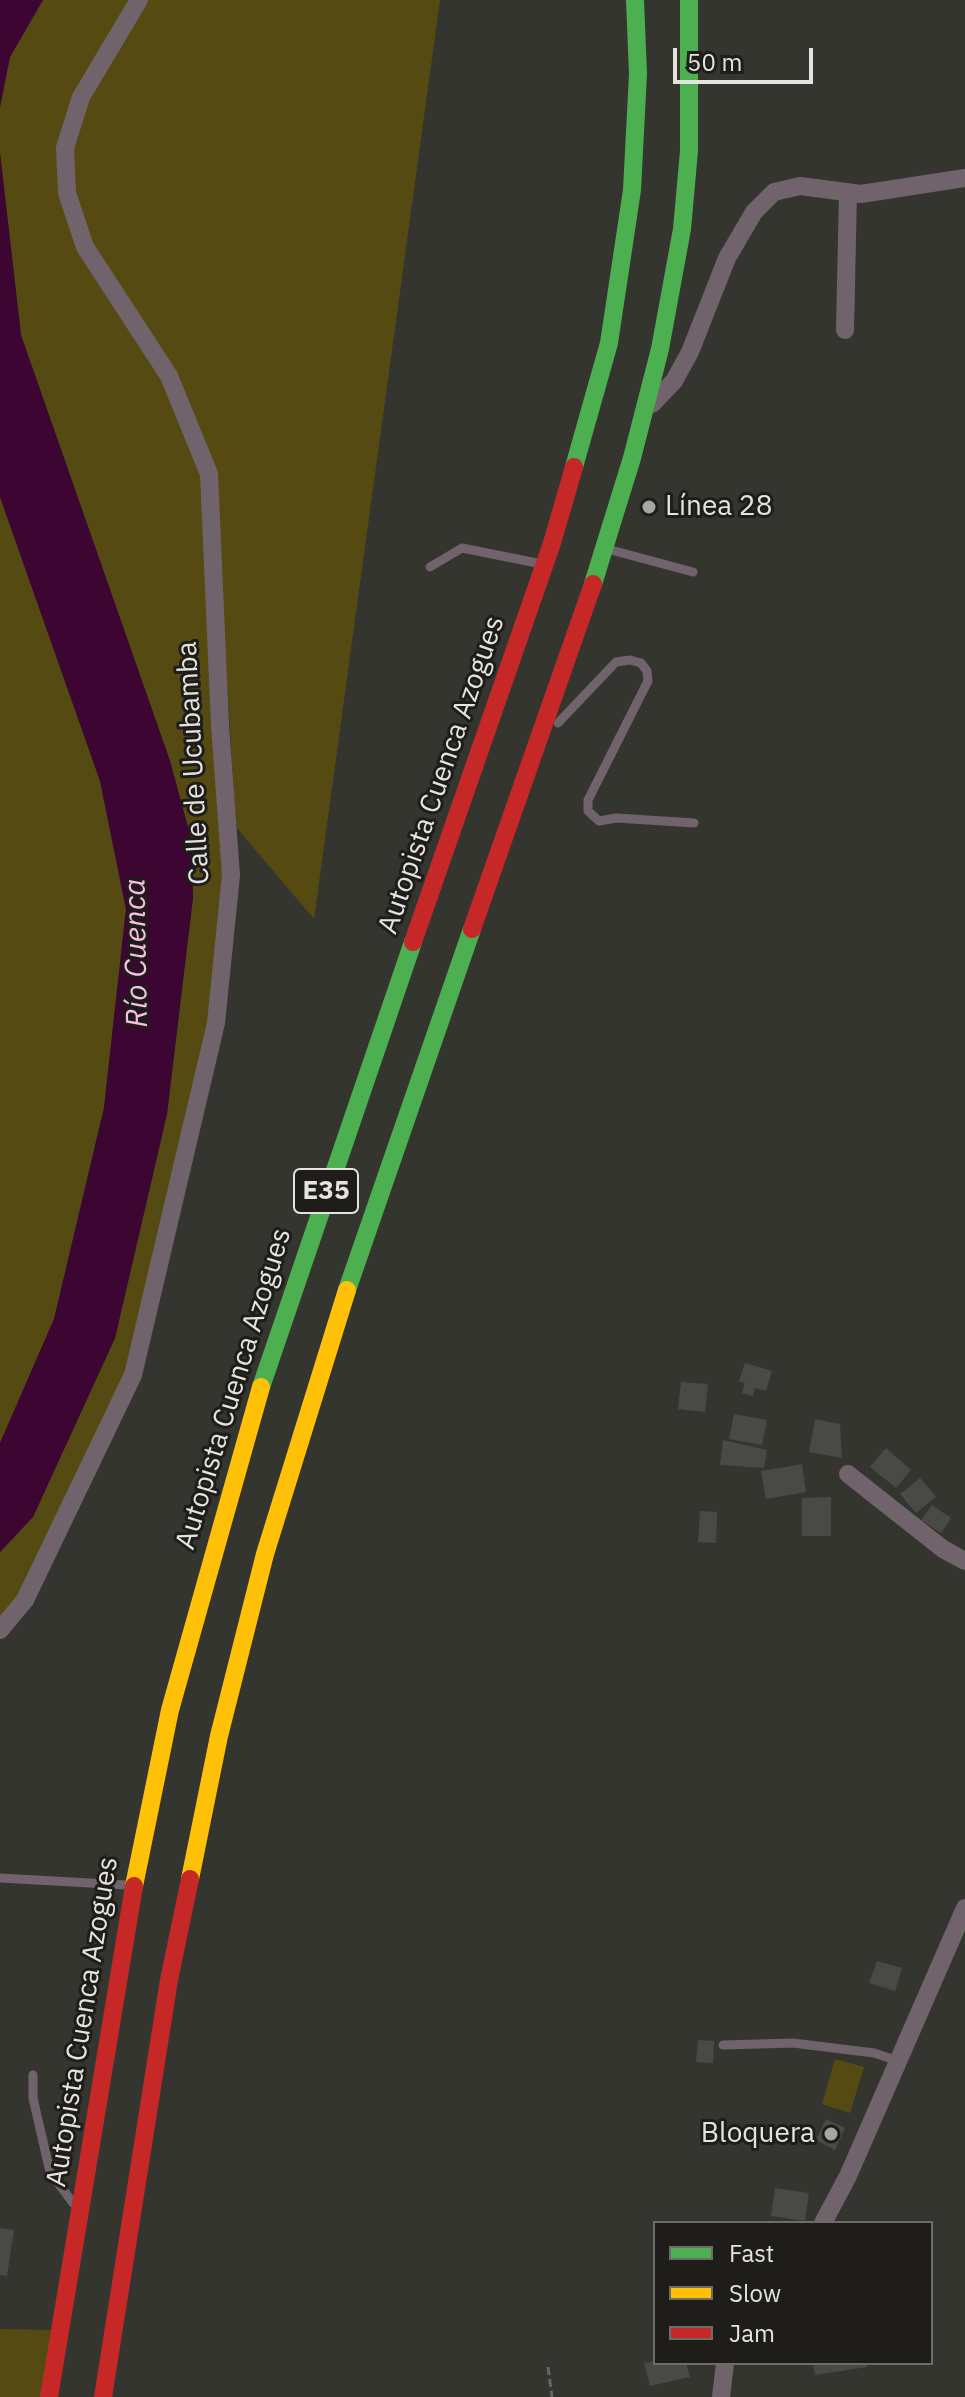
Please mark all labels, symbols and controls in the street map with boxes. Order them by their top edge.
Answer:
scale bar [677,32,817,82]
text: 50 m [687,46,742,78]
place label: Línea 28 [665,490,772,524]
marker: Línea 28 [640,498,658,516]
street label: Autopista Cuenca Azogues [372,612,512,938]
street label: Calle de Ucubamba [171,641,217,885]
water label: Río Cuenca [118,878,156,1028]
road number: E35 [294,1169,358,1213]
street label: Autopista Cuenca Azogues [169,1225,299,1553]
street label: Autopista Cuenca Azogues [40,1855,126,2189]
place label: Bloquera [701,2117,815,2151]
marker: Bloquera [822,2125,840,2143]
legend [653,2221,933,2365]
text: Fast [729,2237,774,2269]
text: Slow [729,2277,781,2309]
text: Jam [729,2317,775,2349]

